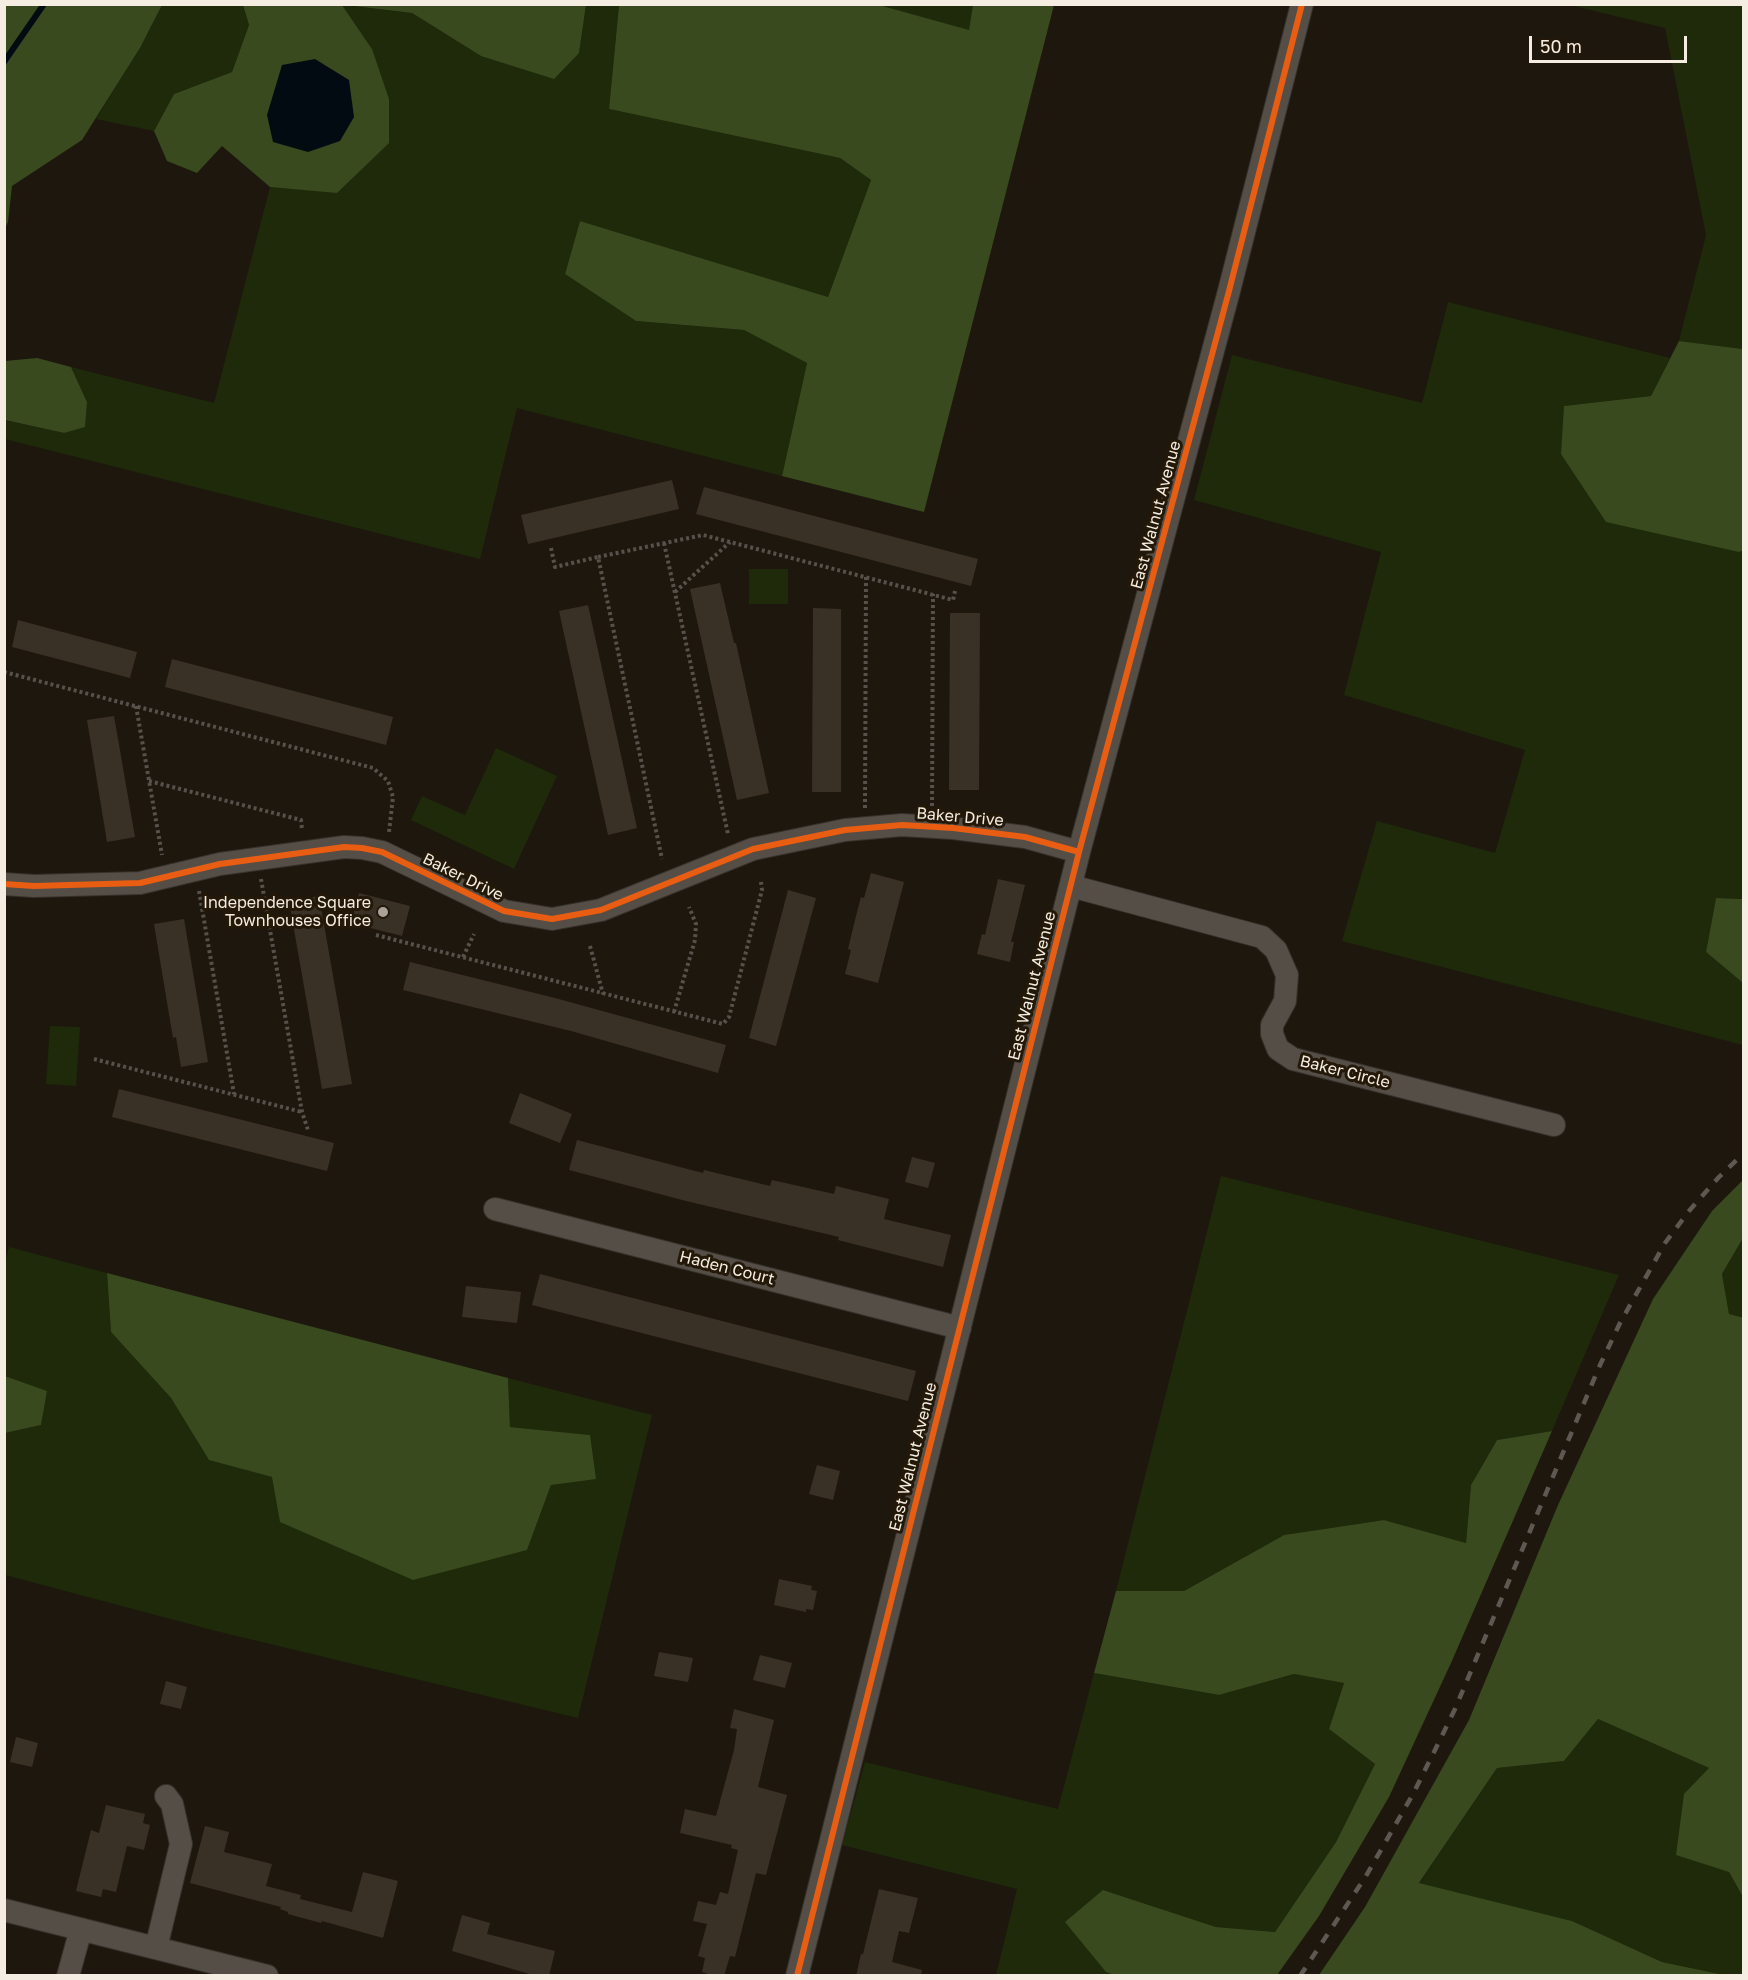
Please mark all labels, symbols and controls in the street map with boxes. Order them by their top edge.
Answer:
scale bar [1532,24,1690,62]
text: 50 m [1540,35,1582,57]
street label: East Walnut Avenue [1127,439,1185,591]
street label: Baker Drive [916,804,1004,830]
street label: Baker Drive [419,849,507,905]
place label: Independence Square Townhouses Office [203,893,371,931]
marker: Independence Square Townhouses Office [376,905,390,919]
street label: East Walnut Avenue [1004,910,1060,1062]
street label: Baker Circle [1298,1052,1392,1092]
street label: Haden Court [677,1247,777,1289]
street label: East Walnut Avenue [885,1381,941,1533]

